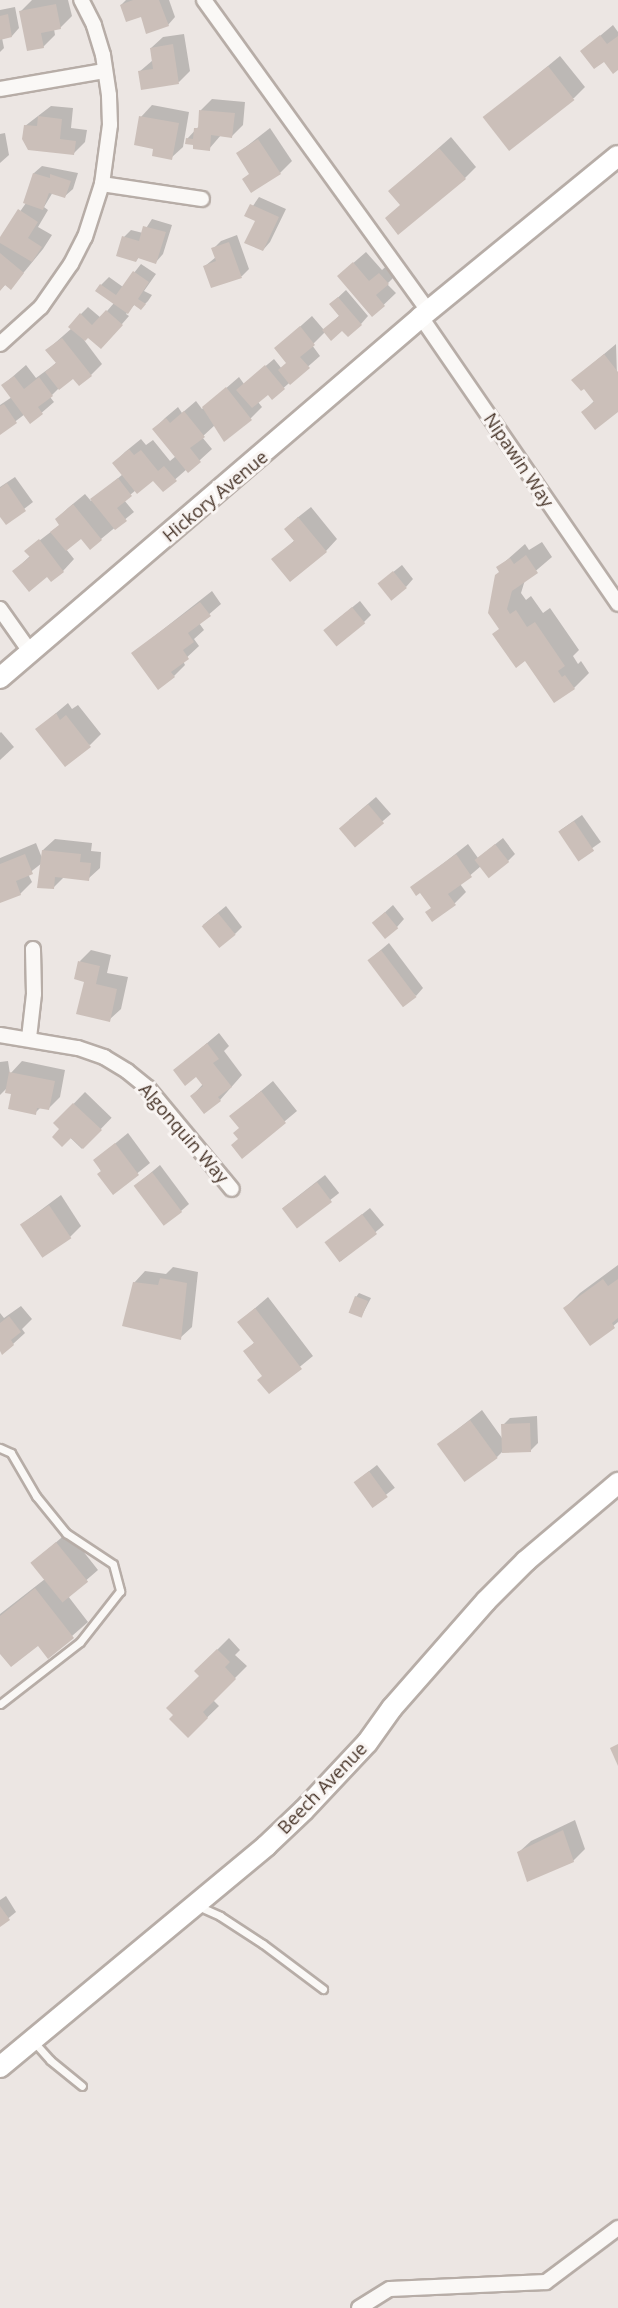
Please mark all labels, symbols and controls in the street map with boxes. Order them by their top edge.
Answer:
street label: Nipawin Way [480,409,558,511]
street label: Hickory Avenue [158,446,272,546]
street label: Algonquin Way [135,1079,233,1187]
street label: Beech Avenue [273,1738,371,1838]

